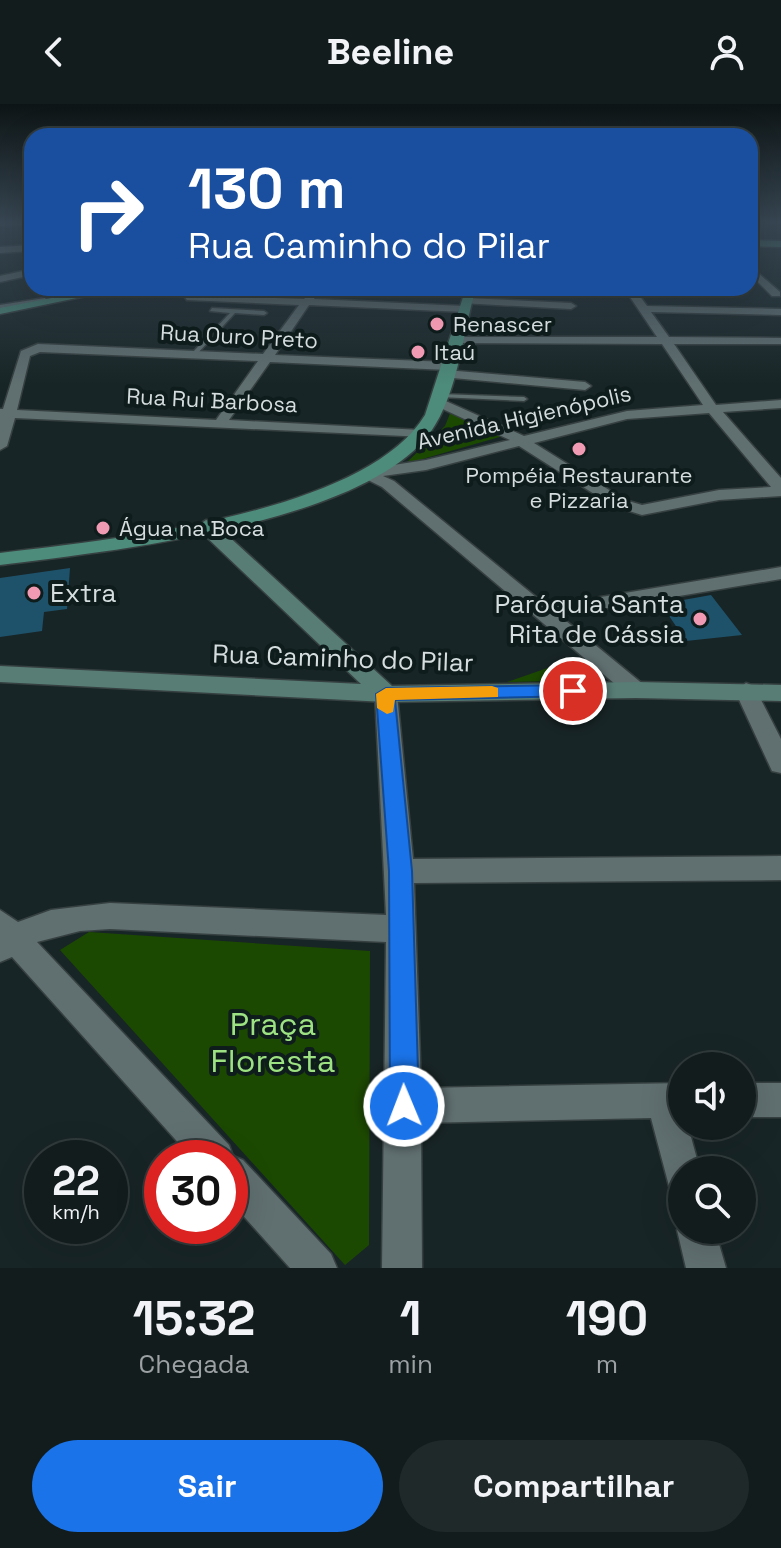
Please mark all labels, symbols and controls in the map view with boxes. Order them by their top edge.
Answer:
text: Beeline [327,29,454,75]
icon: back [32,30,76,74]
icon: person [705,30,749,74]
text: 130 m [188,153,346,224]
icon: right [56,160,160,264]
text: Rua Caminho do Pilar [188,223,550,269]
place label: Renascer [453,310,552,338]
marker: Renascer [428,315,446,333]
street label: Rua Ouro Preto [159,318,319,354]
place label: Itaú [434,338,475,366]
marker: Itaú [409,343,427,361]
street label: Avenida Higienópolis [414,379,634,455]
street label: Rua Rui Barbosa [126,382,299,418]
marker: Pompéia Restaurante e Pizzaria [570,440,588,458]
place label: Pompéia Restaurante e Pizzaria [466,461,692,514]
place label: Água na Boca [119,514,265,542]
marker: Água na Boca [94,519,112,537]
place label: Extra [50,576,116,610]
marker: Extra [25,584,43,602]
place label: Paróquia Santa Rita de Cássia [494,587,684,651]
marker: Paróquia Santa Rita de Cássia [691,610,709,628]
street label: Rua Caminho do Pilar [212,636,474,680]
pin [539,657,607,725]
icon: arrive [551,669,595,713]
park label: Praça Floresta [211,1004,335,1081]
map controls [668,1052,756,1244]
button: sound [668,1052,756,1140]
position arrow [362,1064,446,1148]
speed limit sign: 30 [144,1140,248,1244]
text: 22 [52,1156,100,1207]
button: search [668,1156,756,1244]
text: km/h [52,1199,100,1225]
text: 15:32 [133,1288,255,1349]
text: 1 [400,1288,421,1349]
text: 190 [566,1288,648,1349]
text: Chegada [139,1347,250,1381]
text: min [388,1347,433,1381]
text: m [596,1347,618,1381]
button: Sair [32,1440,383,1532]
button: Compartilhar [399,1440,749,1532]

